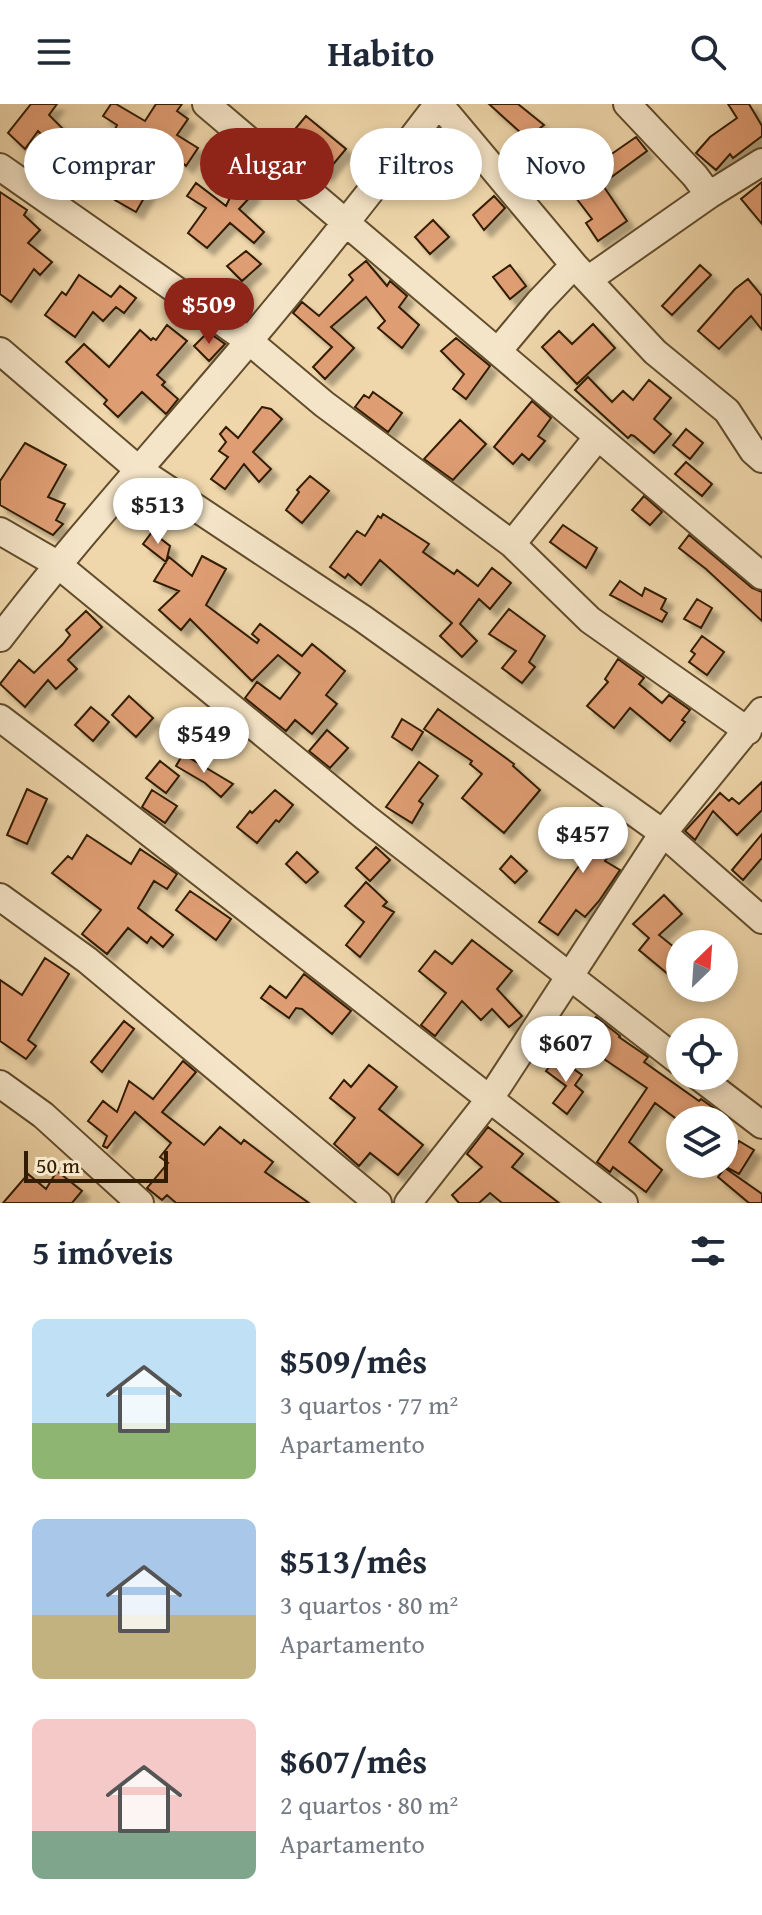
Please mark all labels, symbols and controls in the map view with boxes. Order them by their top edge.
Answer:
text: Habito [327,26,435,79]
icon: menu [32,30,76,74]
icon: search [686,30,730,74]
chip: Comprar [24,128,184,200]
chip: Alugar [200,128,334,200]
chip: Filtros [350,128,482,200]
chip: Novo [498,128,614,200]
pin: $509 [162,278,256,346]
text: $509 [182,284,236,323]
pin: $513 [111,478,205,546]
text: $513 [131,484,185,523]
pin: $549 [157,707,251,775]
text: $549 [177,713,231,752]
pin: $457 [536,807,630,875]
text: $457 [556,813,610,852]
north arrow [666,930,738,1002]
map controls [666,930,738,1178]
pin: $607 [519,1016,613,1084]
button: locate [666,1018,738,1090]
text: $607 [539,1022,593,1061]
button: layers [666,1106,738,1178]
scale bar [24,1147,168,1183]
text: 50 m [36,1149,80,1181]
text: 5 imóveis [32,1227,173,1276]
icon: filters [686,1229,730,1273]
text: $509/mês [280,1336,427,1385]
icon: home [96,1351,192,1447]
text: 3 quartos · 77 m² [280,1385,458,1424]
text: Apartamento [280,1424,425,1463]
text: $513/mês [280,1536,427,1585]
icon: home [96,1551,192,1647]
text: 3 quartos · 80 m² [280,1585,458,1624]
text: Apartamento [280,1624,425,1663]
text: $607/mês [280,1736,427,1785]
icon: home [96,1751,192,1847]
text: 2 quartos · 80 m² [280,1785,458,1824]
text: Apartamento [280,1824,425,1863]

